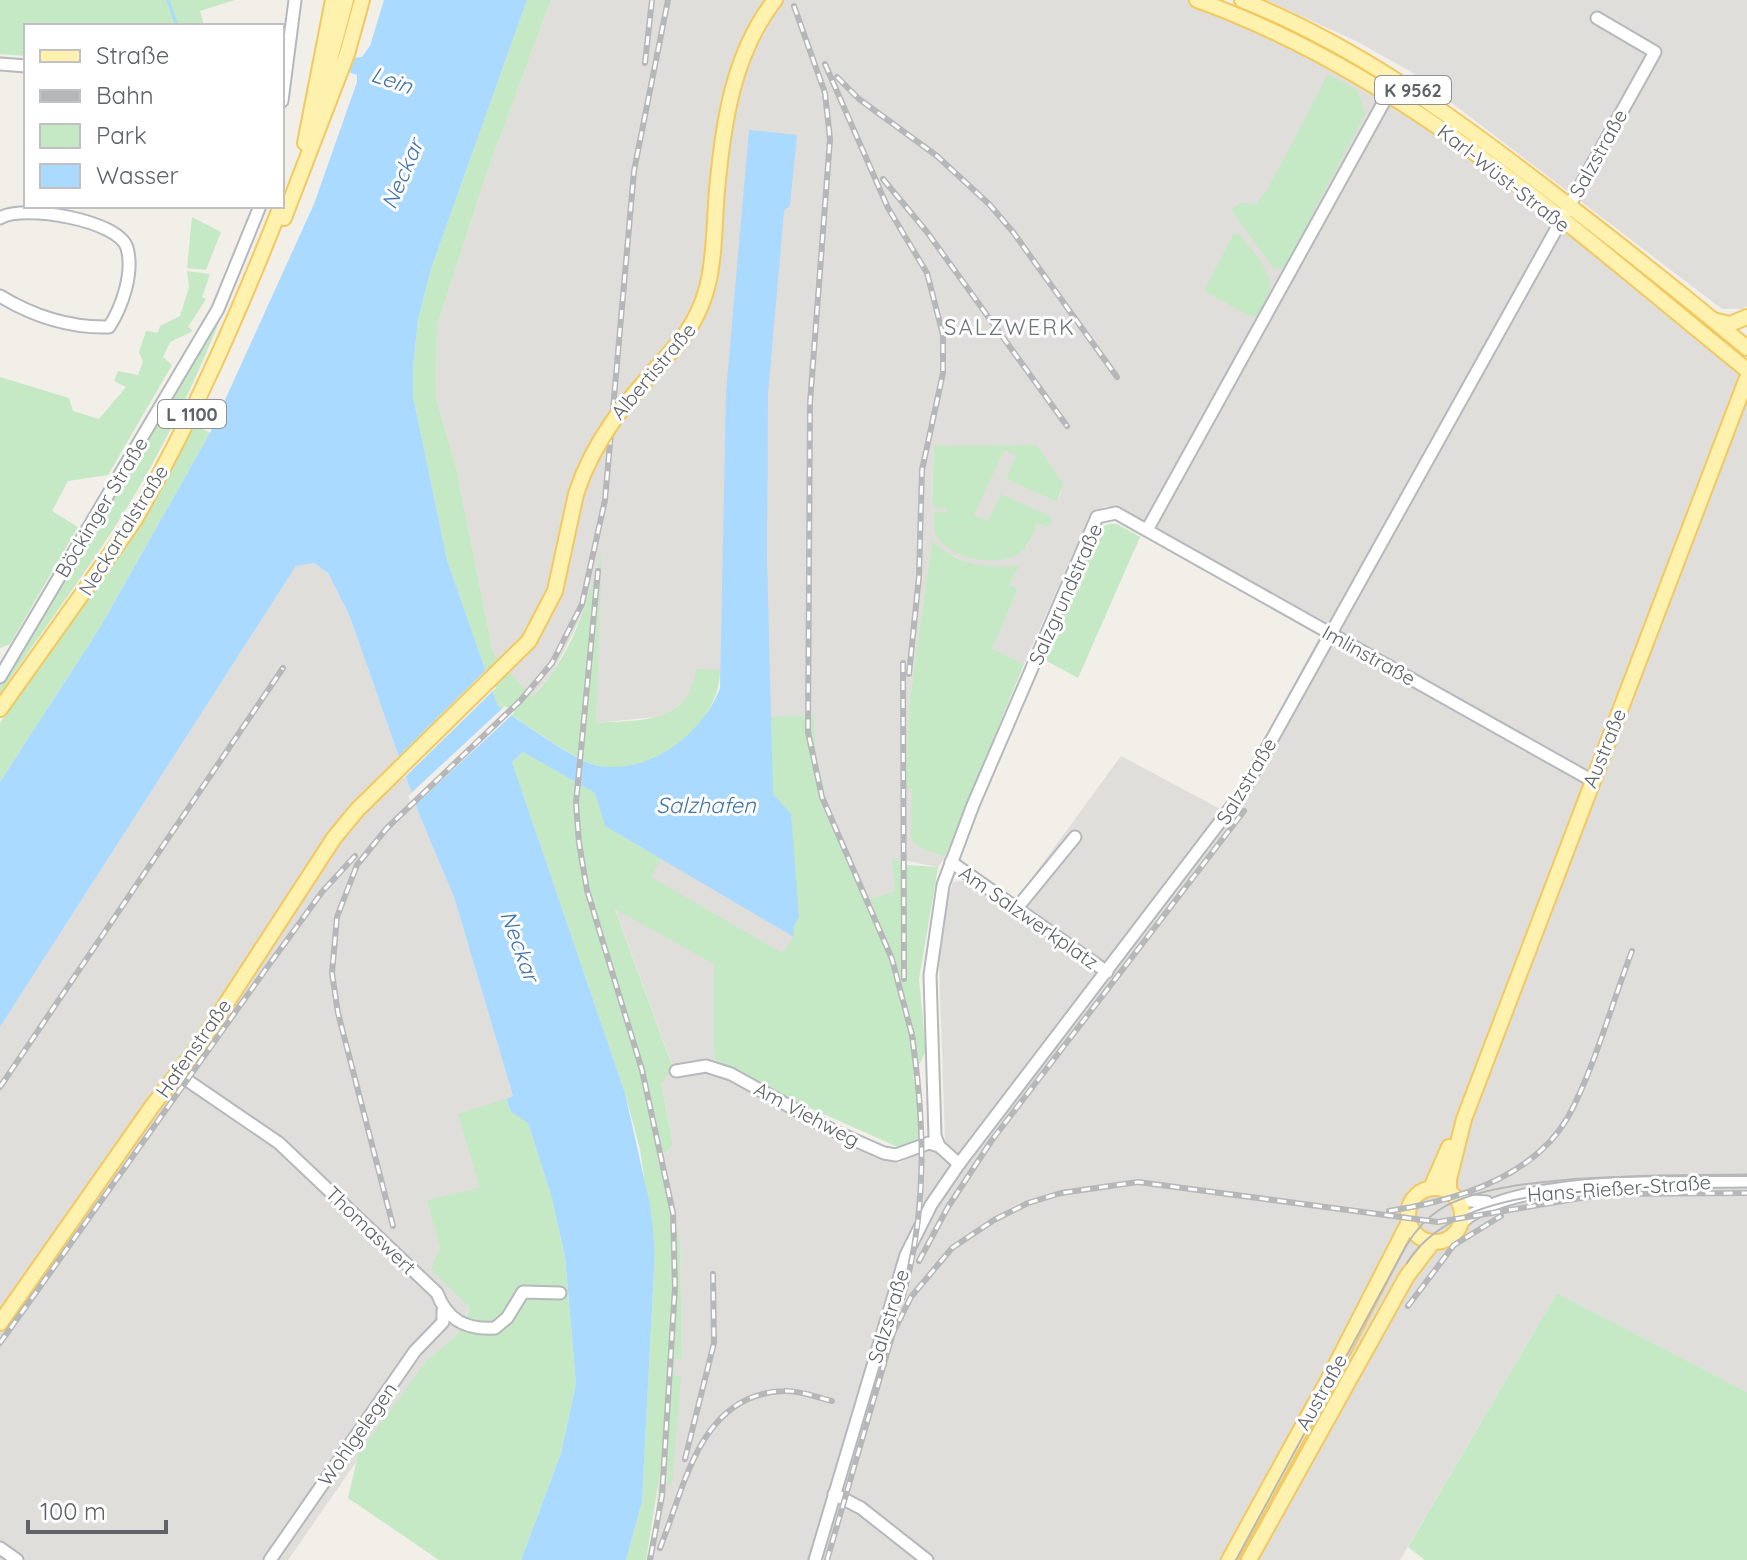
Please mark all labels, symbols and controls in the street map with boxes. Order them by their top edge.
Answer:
legend [24,24,284,208]
text: Straße [96,40,169,70]
water label: Lein [368,60,417,100]
road number: K 9562 [1375,76,1451,104]
text: Bahn [96,80,154,110]
street label: Salzstraße [1564,105,1632,201]
street label: Karl-Wüst-Straße [1433,119,1575,237]
text: Park [96,120,147,150]
water label: Neckar [375,132,430,213]
text: Wasser [96,160,179,190]
district label: SALZWERK [944,313,1076,341]
street label: Albertistraße [605,317,701,425]
road number: L 1100 [158,400,226,428]
street label: Böckinger Straße [49,432,153,582]
street label: Neckartalstraße [73,460,173,600]
street label: Salzgrundstraße [1023,520,1107,668]
street label: Imlinstraße [1318,619,1420,691]
street label: Austraße [1577,705,1631,791]
street label: Salzstraße [1210,733,1282,829]
water label: Salzhafen [656,791,757,819]
street label: Am Salzwerkplatz [955,860,1103,974]
water label: Neckar [494,907,547,988]
street label: Hafenstraße [150,994,236,1102]
street label: Am Viehweg [750,1076,864,1152]
street label: Hans-Rießer-Straße [1526,1169,1712,1207]
street label: Thomaswert [321,1181,422,1279]
street label: Salzstraße [862,1266,914,1366]
street label: Austraße [1290,1350,1352,1434]
street label: Wohlgelegen [312,1377,402,1491]
scale bar [28,1484,166,1534]
text: 100 m [40,1496,106,1526]

